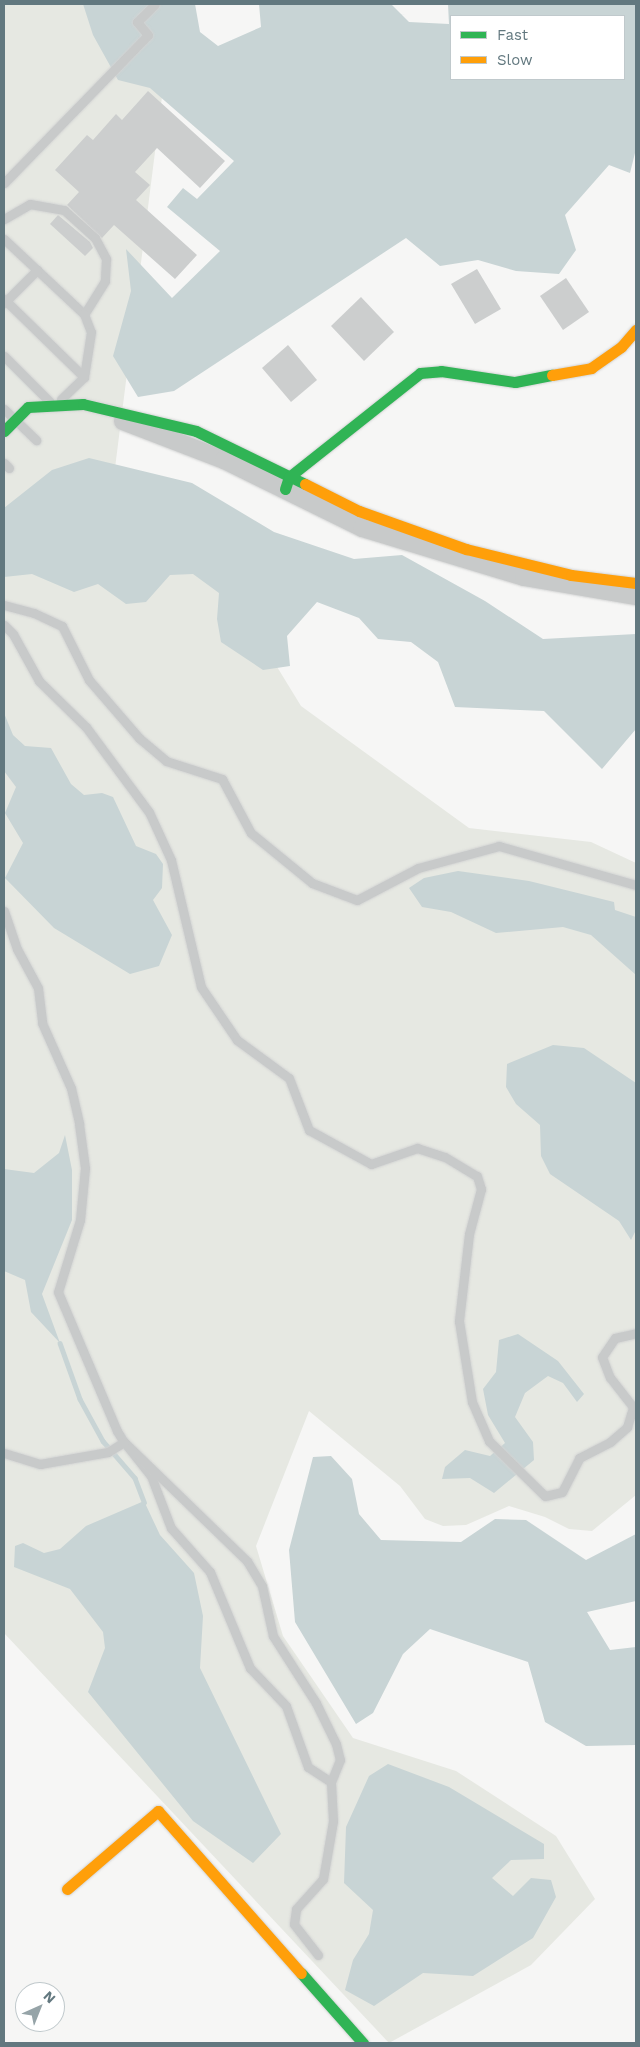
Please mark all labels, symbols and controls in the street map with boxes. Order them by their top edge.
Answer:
legend [450,15,625,80]
text: Fast [497,26,528,44]
text: Slow [497,51,533,69]
north arrow [15,1982,65,2032]
text: N [40,1988,59,2006]

